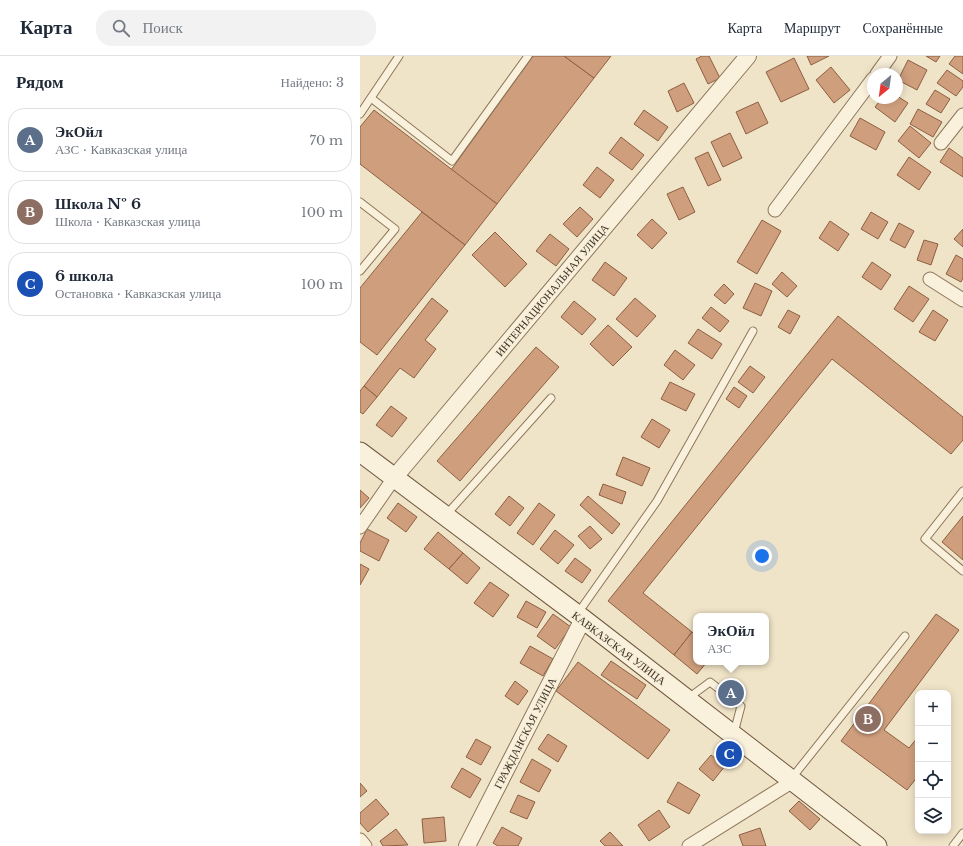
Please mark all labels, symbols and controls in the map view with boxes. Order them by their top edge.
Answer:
search box [96,10,376,46]
text: Карта [20,16,72,39]
icon: search [110,17,132,39]
text: Поиск [142,18,183,37]
text: Карта [727,19,762,37]
text: Маршрут [784,19,840,37]
text: Сохранённые [862,19,943,37]
north arrow [867,68,903,104]
text: Рядом [16,72,64,93]
text: Найдено: 3 [281,74,344,91]
text: ЭкОйл [55,122,103,141]
text: A [25,132,35,149]
text: 70 m [310,132,343,149]
text: АЗС · Кавказская улица [55,141,187,158]
text: Школа № 6 [55,194,141,213]
text: B [25,204,35,221]
text: 100 m [301,204,343,221]
text: Школа · Кавказская улица [55,213,200,230]
street label: ИНТЕРНАЦИОНАЛЬНАЯ УЛИЦА [492,221,612,359]
text: 6 школа [55,266,113,285]
text: C [25,276,35,293]
text: 100 m [301,276,343,293]
text: Остановка · Кавказская улица [55,285,221,302]
your location [752,546,772,566]
street label: КАВКАЗСКАЯ УЛИЦА [569,608,669,688]
popup [693,613,769,665]
text: ЭкОйл [707,621,755,640]
text: АЗС [707,640,731,657]
street label: ГРАЖДАНСКАЯ УЛИЦА [491,675,559,791]
pin: A [718,678,744,708]
map controls [915,690,951,834]
button: + [915,690,951,726]
pin: B [855,704,881,734]
button: − [915,726,951,762]
pin: C [716,739,742,769]
button: locate [915,762,951,798]
button: layers [915,798,951,834]

